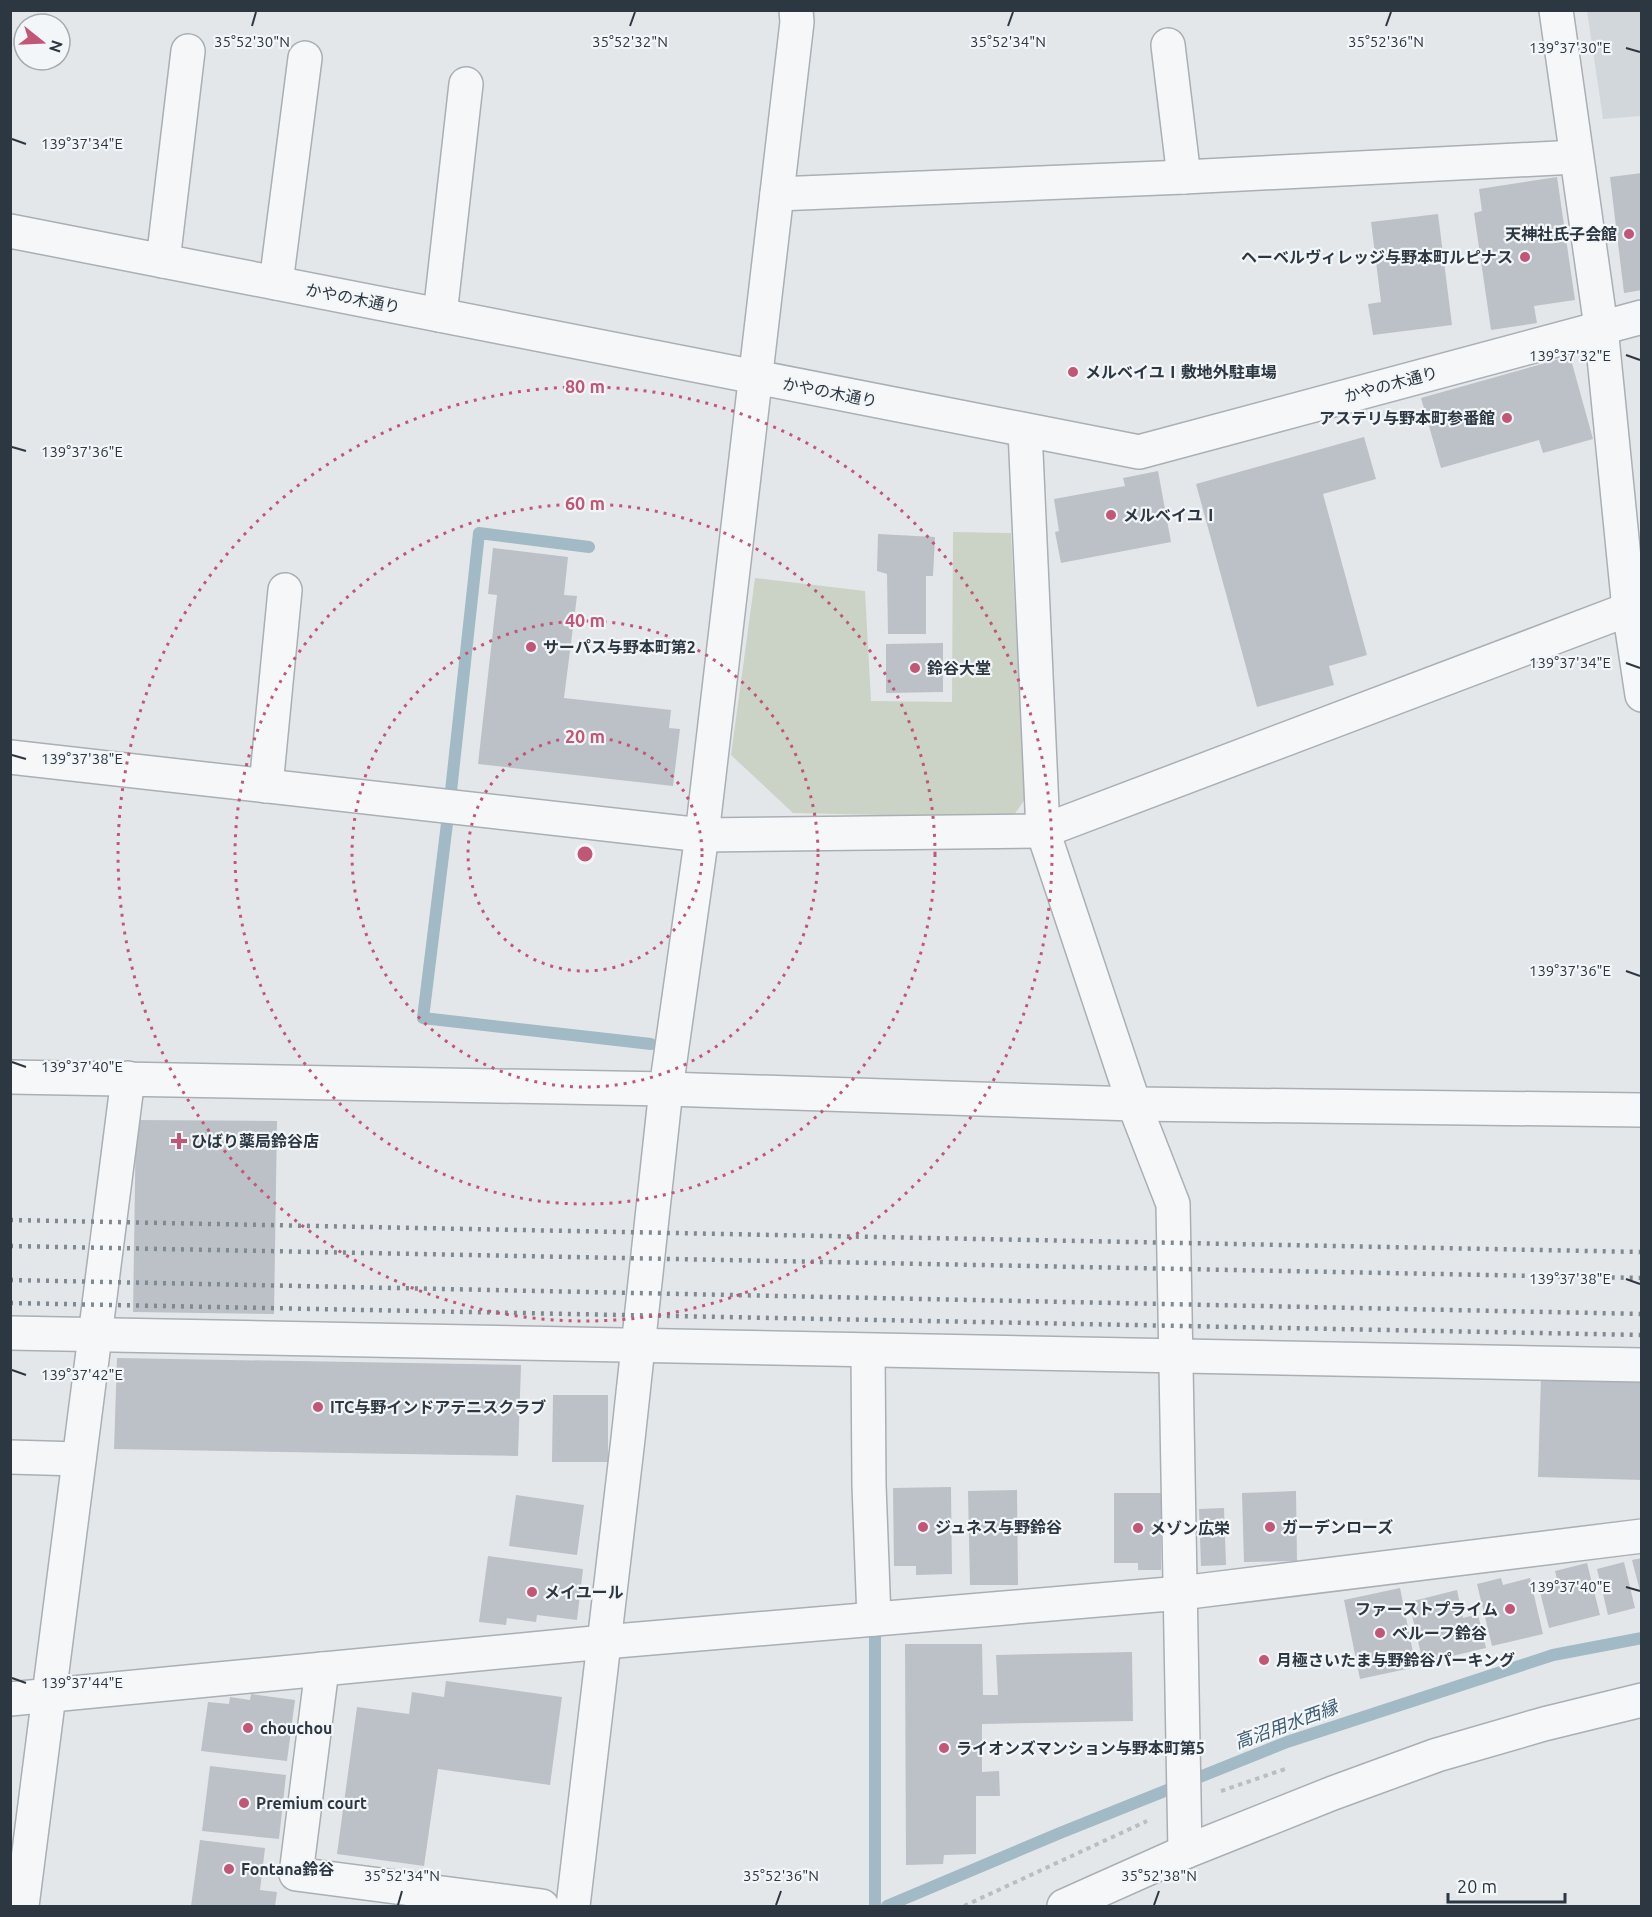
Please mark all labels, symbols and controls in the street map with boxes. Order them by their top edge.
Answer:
north arrow [12,12,72,72]
text: 35°52'30"N [214,33,290,50]
text: 35°52'32"N [592,33,668,50]
text: 35°52'34"N [970,33,1046,50]
text: 35°52'36"N [1348,33,1424,50]
text: N [46,38,67,55]
text: 139°37'30"E [1529,39,1611,56]
text: 139°37'34"E [41,135,123,152]
place label: 天神社氏子会館 [1505,225,1617,243]
marker: 天神社氏子会館 [1622,227,1636,241]
place label: ヘーベルヴィレッジ与野本町ルピナス [1241,248,1513,266]
marker: ヘーベルヴィレッジ与野本町ルピナス [1518,250,1532,264]
street label: かやの木通り [304,280,402,316]
text: 139°37'32"E [1529,347,1611,364]
place label: メルベイユⅠ敷地外駐車場 [1085,363,1277,381]
street label: かやの木通り [1342,363,1440,405]
marker: メルベイユⅠ敷地外駐車場 [1066,365,1080,379]
street label: かやの木通り [781,374,879,410]
text: 80 m [565,376,605,396]
place label: アステリ与野本町参番館 [1319,409,1495,427]
marker: アステリ与野本町参番館 [1500,411,1514,425]
text: 139°37'36"E [41,443,123,460]
text: 60 m [565,493,605,513]
place label: メルベイユⅠ [1123,506,1219,524]
marker: メルベイユⅠ [1104,508,1118,522]
text: 40 m [565,610,605,630]
place label: サーパス与野本町第2 [543,638,696,656]
marker: サーパス与野本町第2 [524,640,538,654]
text: 139°37'34"E [1529,654,1611,671]
place label: 鈴谷大堂 [927,659,991,677]
marker: 鈴谷大堂 [908,661,922,675]
text: 20 m [565,726,605,746]
text: 139°37'38"E [41,750,123,767]
centre of rings [575,844,595,864]
text: 139°37'36"E [1529,962,1611,979]
text: 139°37'40"E [41,1058,123,1075]
place label: ひばり薬局鈴谷店 [191,1132,319,1150]
marker: ひばり薬局鈴谷店 [172,1134,186,1148]
text: 139°37'38"E [1529,1270,1611,1287]
text: 139°37'42"E [41,1366,123,1383]
place label: ITC与野インドアテニスクラブ [330,1398,546,1416]
marker: ITC与野インドアテニスクラブ [311,1400,325,1414]
place label: ジュネス与野鈴谷 [935,1518,1062,1536]
place label: ガーデンローズ [1282,1518,1393,1536]
place label: メゾン広栄 [1150,1519,1230,1537]
marker: ジュネス与野鈴谷 [916,1520,930,1534]
marker: ガーデンローズ [1263,1520,1277,1534]
marker: メゾン広栄 [1131,1521,1145,1535]
text: 139°37'40"E [1529,1578,1611,1595]
place label: メイユール [544,1583,624,1601]
marker: メイユール [525,1585,539,1599]
place label: ファーストプライム [1355,1600,1498,1618]
marker: ファーストプライム [1503,1602,1517,1616]
place label: ベルーフ鈴谷 [1392,1624,1487,1642]
marker: ベルーフ鈴谷 [1373,1626,1387,1640]
place label: 月極さいたま与野鈴谷パーキング [1276,1651,1515,1669]
marker: 月極さいたま与野鈴谷パーキング [1257,1653,1271,1667]
text: 139°37'44"E [41,1674,123,1691]
water label: 高沼用水西縁 [1231,1696,1342,1752]
place label: chouchou [260,1719,332,1737]
marker: chouchou [241,1721,255,1735]
place label: ライオンズマンション与野本町第5 [956,1739,1205,1757]
marker: ライオンズマンション与野本町第5 [937,1741,951,1755]
place label: Premium court [256,1794,367,1812]
marker: Premium court [237,1796,251,1810]
place label: Fontana鈴谷 [241,1860,334,1878]
marker: Fontana鈴谷 [222,1862,236,1876]
scale bar [1448,1866,1565,1904]
text: 35°52'34"N [364,1867,440,1884]
text: 35°52'36"N [743,1867,819,1884]
text: 35°52'38"N [1121,1867,1197,1884]
text: 20 m [1457,1876,1497,1896]

